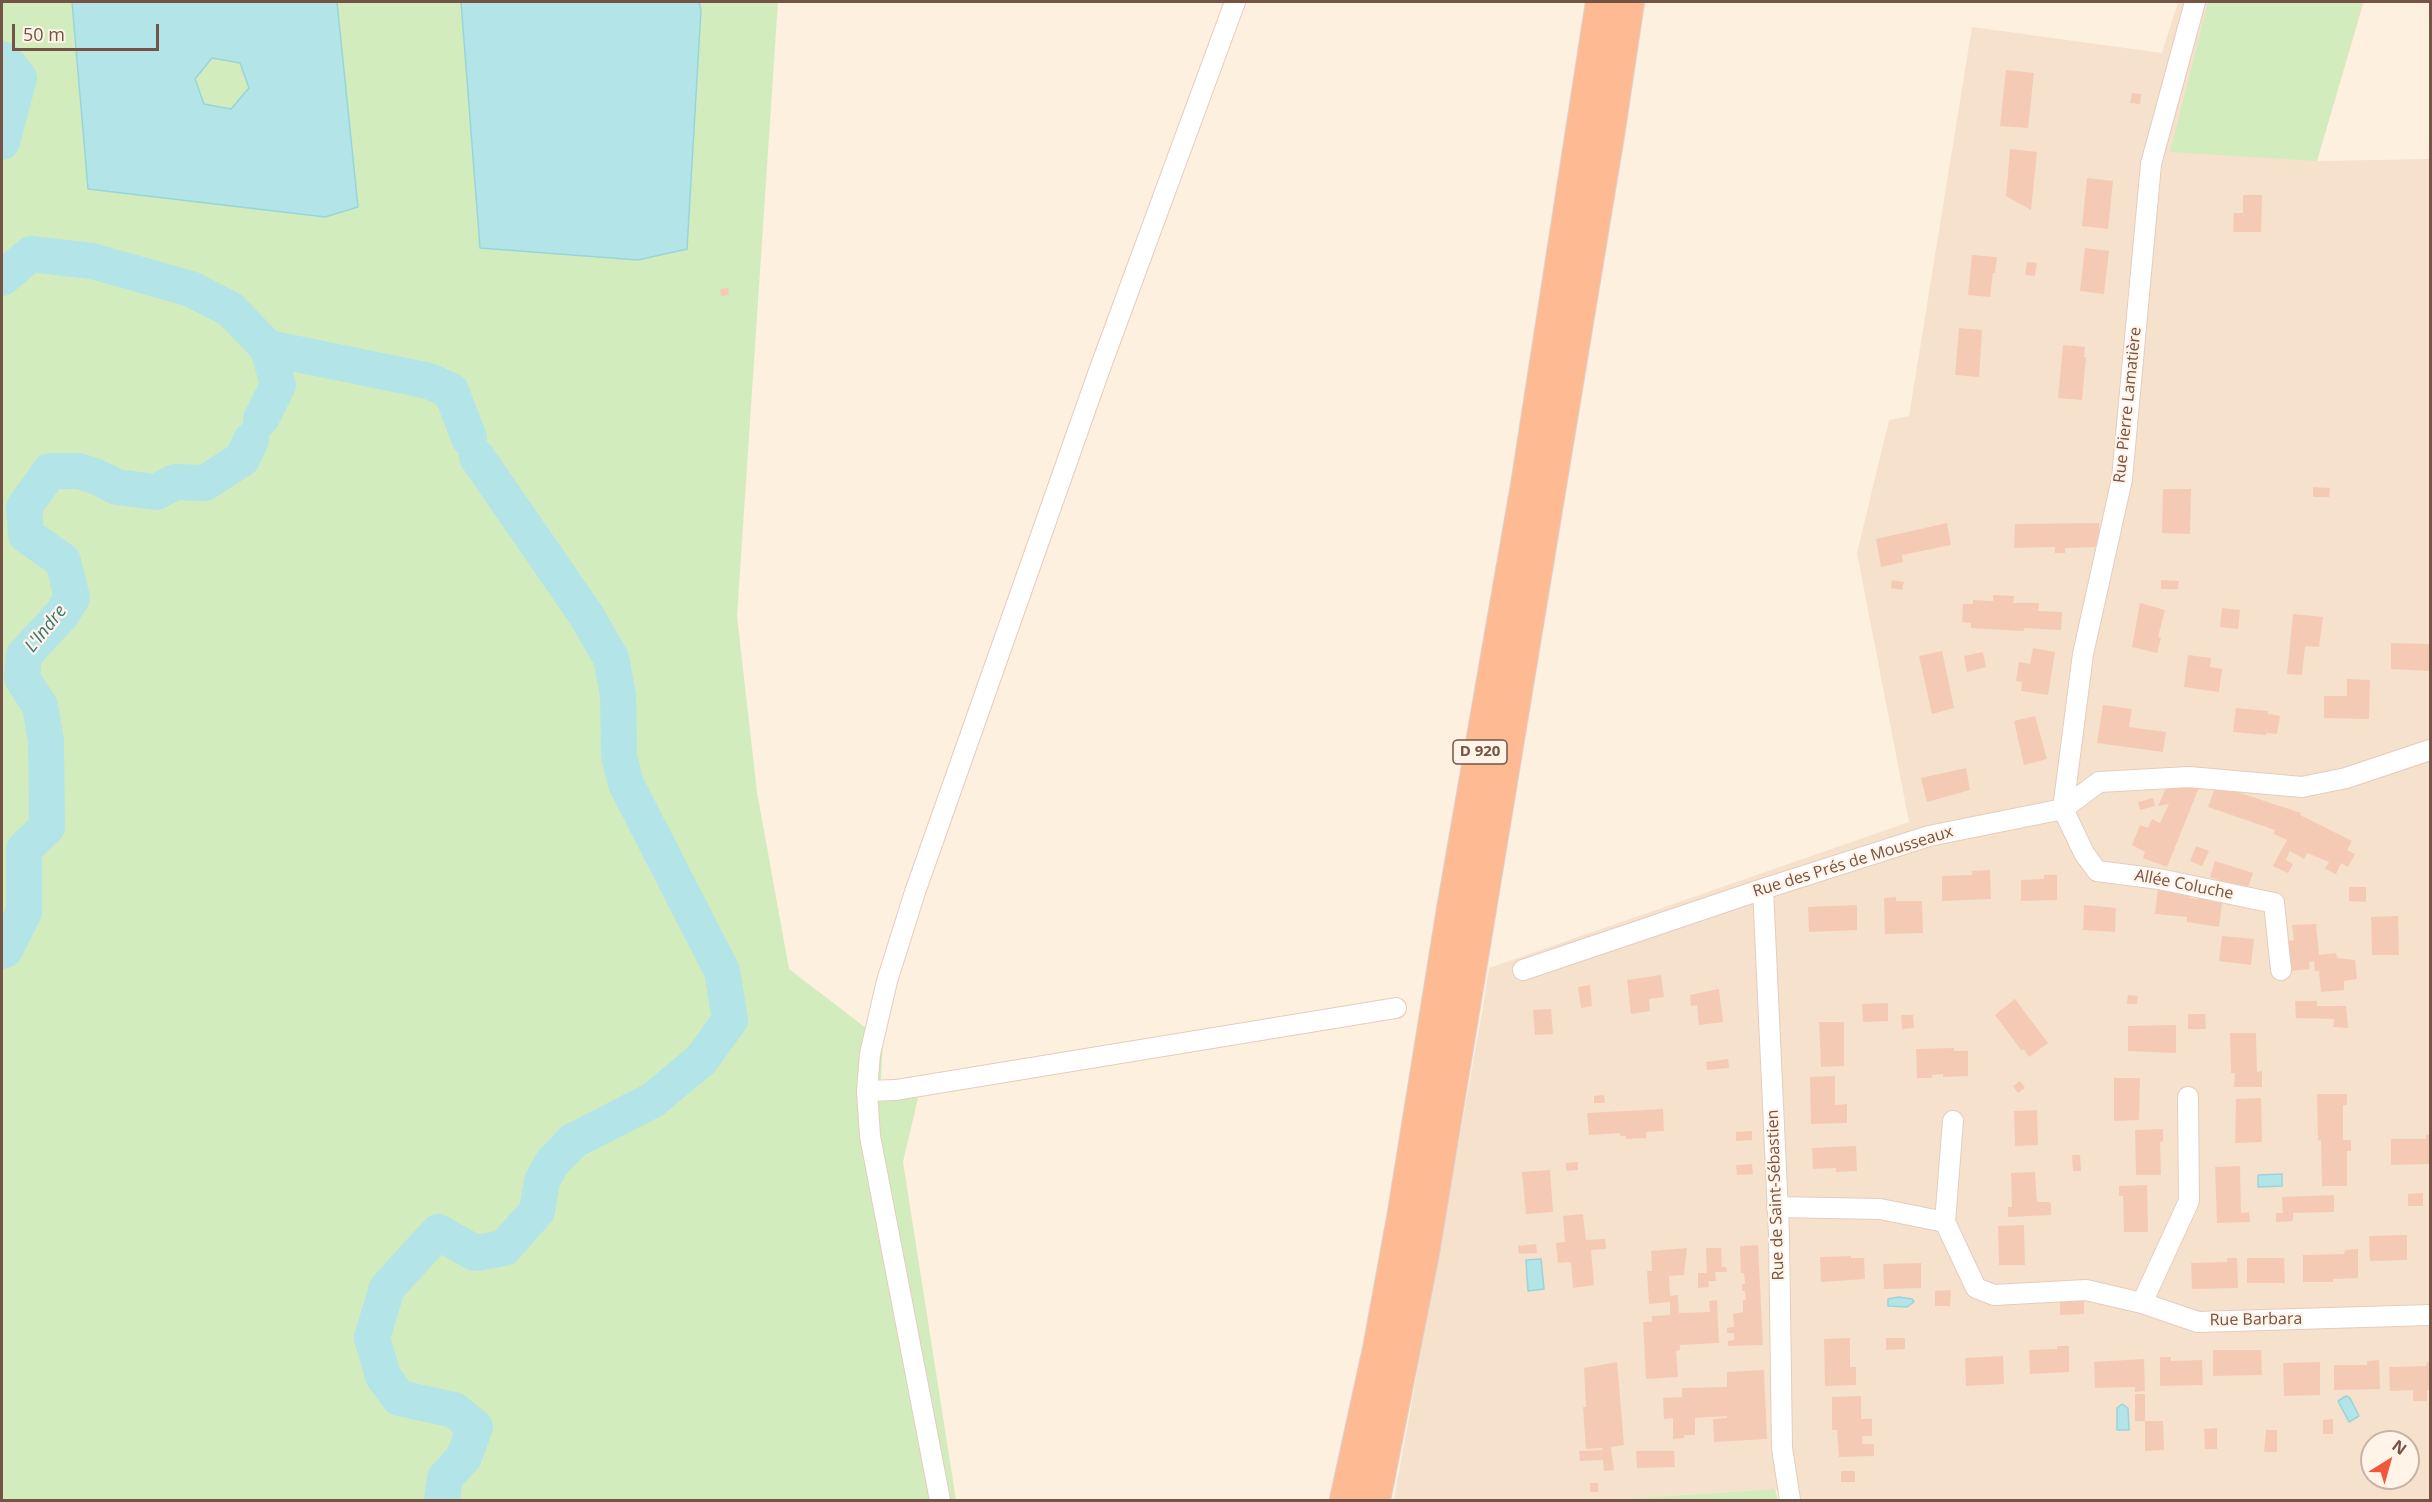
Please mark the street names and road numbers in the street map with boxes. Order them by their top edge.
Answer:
street label: Rue Pierre Lamatière [2110,326,2146,484]
road number: D 920 [1453,740,1507,764]
street label: Rue des Prés de Mousseaux [1751,822,1955,902]
street label: Allée Coluche [2133,866,2235,904]
street label: Rue de Saint-Sébastien [1763,1109,1789,1281]
street label: Rue Barbara [2209,1310,2303,1330]

